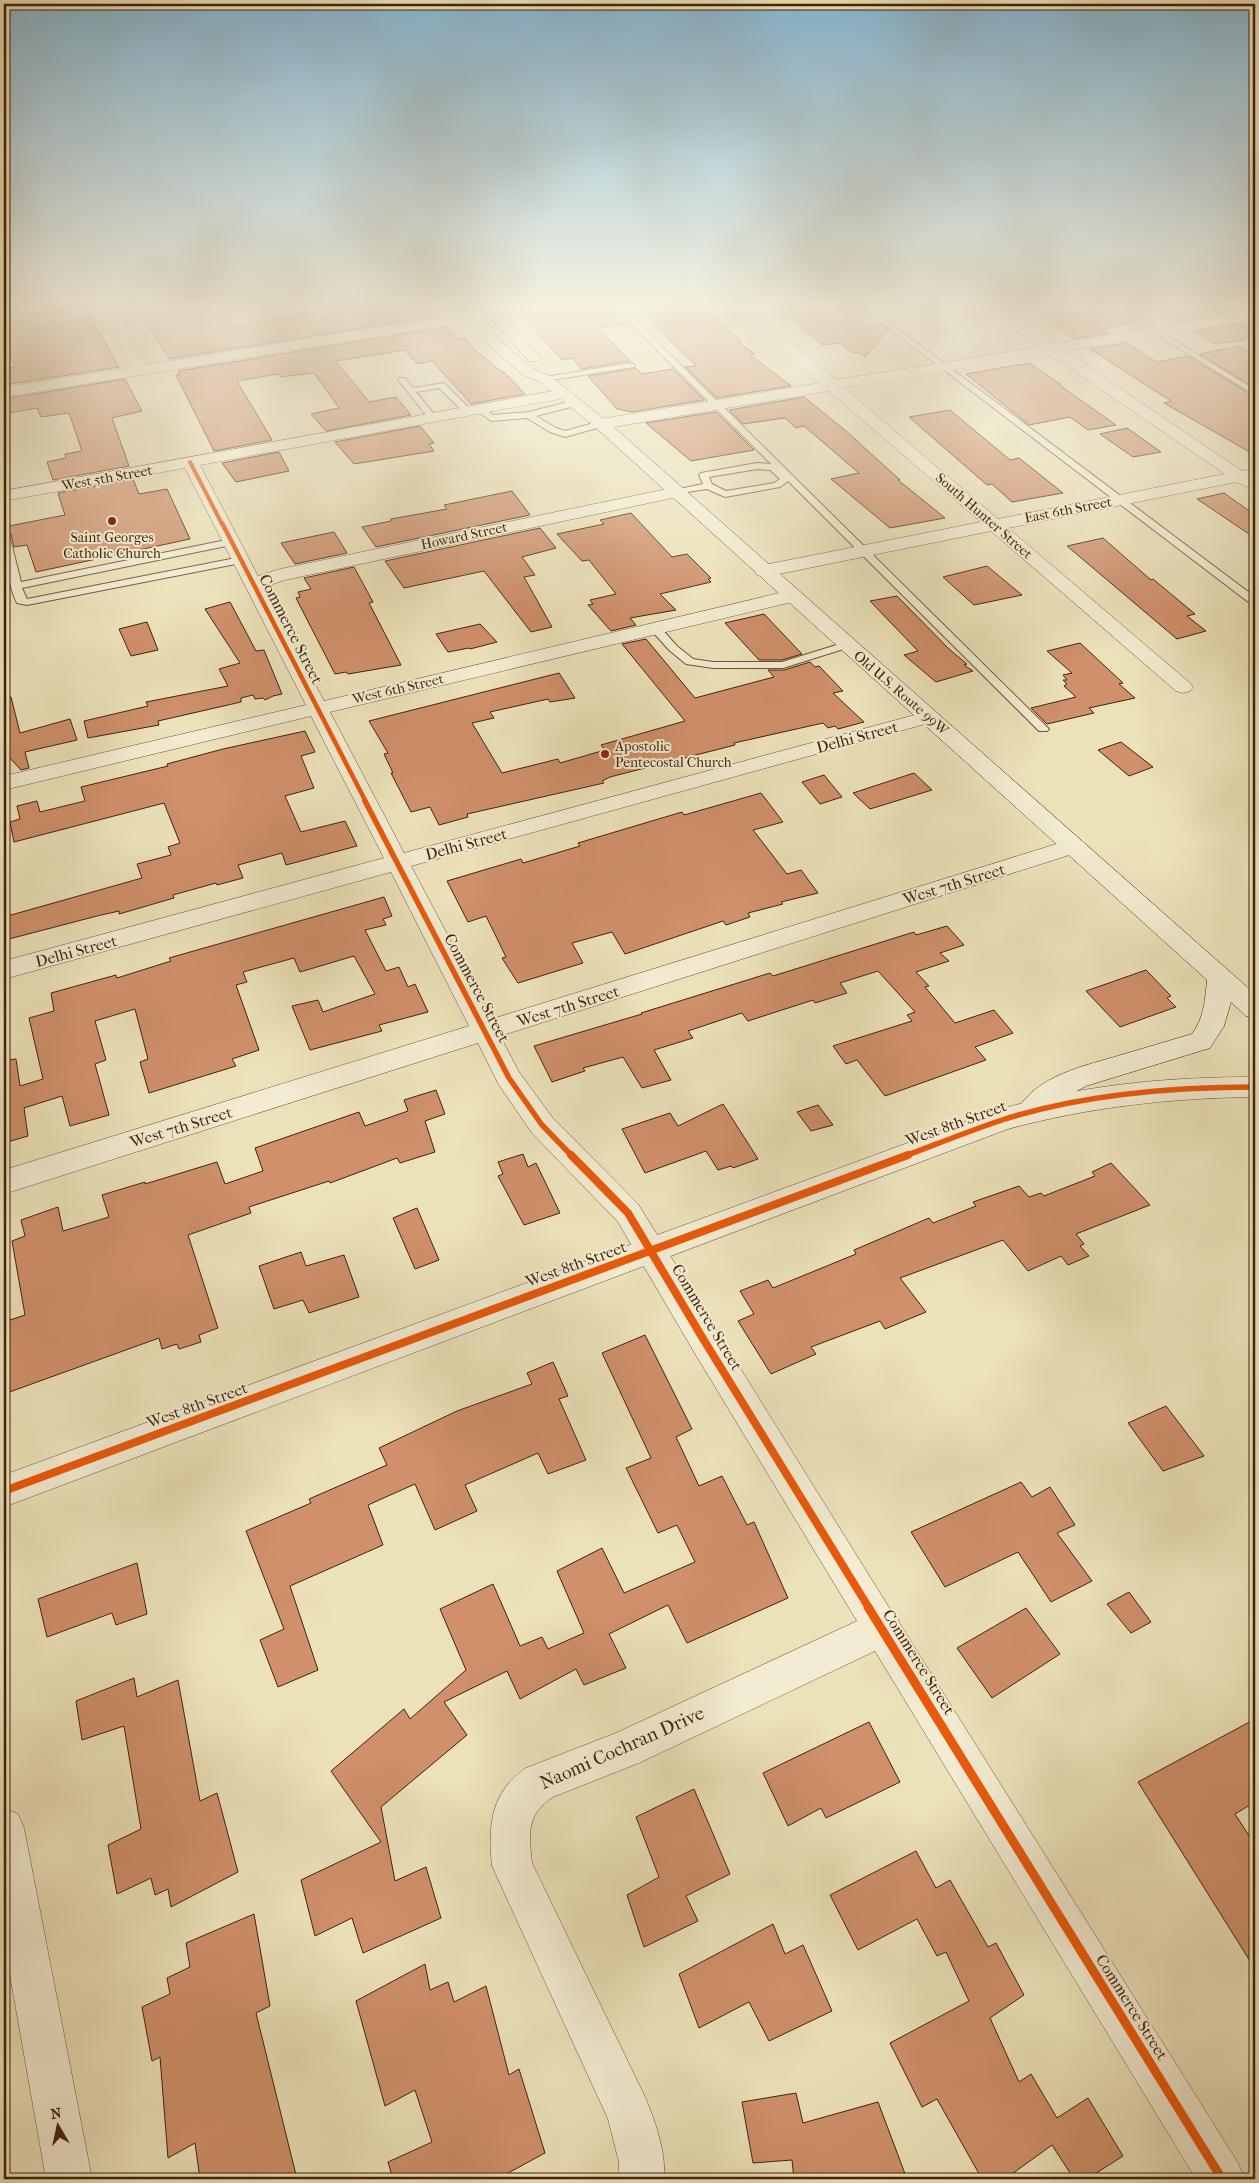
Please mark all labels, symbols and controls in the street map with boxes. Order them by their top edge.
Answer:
street label: West 5th Street [59,462,154,495]
street label: South Hunter Street [932,469,1036,563]
street label: East 6th Street [1023,493,1113,527]
marker: Saint Georges Catholic Church [106,515,118,527]
street label: Howard Street [419,519,509,553]
place label: Saint Georges Catholic Church [63,529,161,562]
street label: Commerce Street [255,571,327,687]
street label: Old U.S. Route 99W [850,647,953,740]
street label: West 6th Street [350,670,445,708]
street label: Delhi Street [814,717,900,757]
place label: Apostolic Pentecostal Church [614,738,732,771]
marker: Apostolic Pentecostal Church [599,748,611,760]
street label: Delhi Street [423,824,509,864]
street label: West 7th Street [900,859,1008,909]
street label: Commerce Street [440,930,514,1046]
street label: Delhi Street [33,931,119,971]
street label: West 7th Street [514,981,622,1031]
street label: West 8th Street [902,1096,1009,1150]
street label: West 7th Street [127,1102,235,1152]
street label: West 8th Street [522,1237,629,1291]
street label: Commerce Street [668,1260,746,1374]
street label: West 8th Street [143,1378,250,1432]
street label: Commerce Street [879,1606,959,1718]
street label: Naomi Cochran Drive [536,1702,708,1794]
street label: Commerce Street [1092,1951,1172,2063]
north arrow [32,2100,82,2150]
text: N [49,2104,63,2123]

